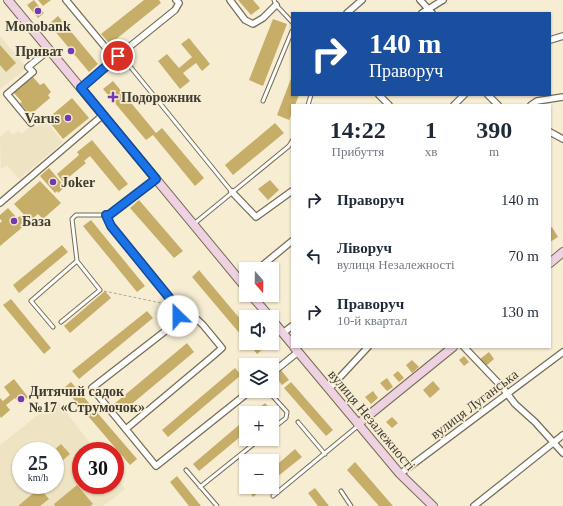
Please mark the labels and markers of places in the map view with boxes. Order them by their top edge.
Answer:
marker: Monobank [33,6,43,16]
place label: Monobank [5,19,71,34]
pin [101,39,135,73]
place label: Приват [15,44,63,59]
marker: Приват [66,46,76,56]
place label: Подорожник [121,90,202,105]
marker: Подорожник [108,92,118,102]
place label: Varus [25,111,61,126]
marker: Varus [63,113,73,123]
place label: Joker [61,175,95,190]
marker: Joker [48,177,58,187]
place label: База [22,214,51,229]
marker: База [9,216,19,226]
place label: Дитячий садок №17 «Струмочок» [29,384,145,415]
marker: Дитячий садок №17 «Струмочок» [16,394,26,404]

